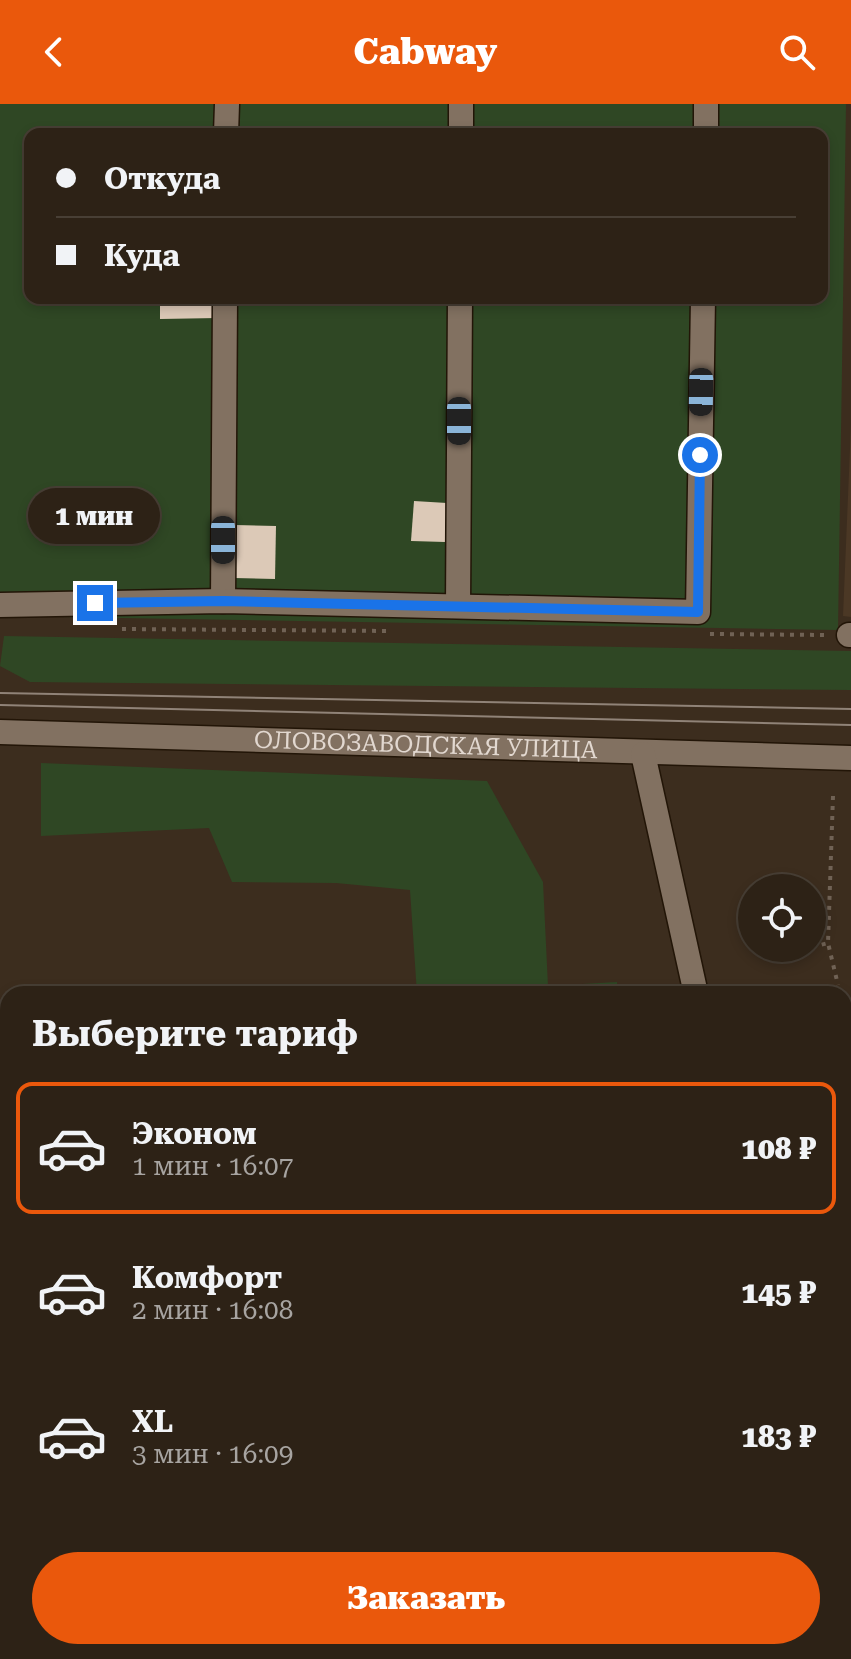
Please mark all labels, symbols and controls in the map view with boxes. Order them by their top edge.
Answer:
icon: back [32,30,76,74]
icon: search [775,30,819,74]
text: Cabway [354,31,497,73]
text: Откуда [104,161,220,196]
text: Куда [104,238,180,273]
car [689,368,713,416]
car [447,397,471,445]
route start [682,437,718,473]
callout: 1 мин [29,487,161,543]
text: 1 мин [55,501,133,531]
car [211,516,235,564]
route end [77,585,113,621]
street label: ОЛОВОЗАВОДСКАЯ УЛИЦА [254,726,598,764]
map controls [738,874,826,962]
button: locate [738,874,826,962]
text: Выберите тариф [32,1013,358,1055]
icon: car [36,1112,108,1184]
text: Эконом [132,1116,257,1151]
text: 108 ₽ [741,1131,816,1166]
text: 1 мин · 16:07 [132,1151,293,1181]
icon: car [36,1256,108,1328]
text: Комфорт [132,1260,282,1295]
text: 145 ₽ [741,1275,816,1310]
text: 2 мин · 16:08 [132,1295,293,1325]
icon: car [36,1400,108,1472]
text: XL [132,1404,173,1439]
text: 183 ₽ [741,1419,816,1454]
text: 3 мин · 16:09 [132,1439,293,1469]
button: Заказать [32,1552,820,1644]

